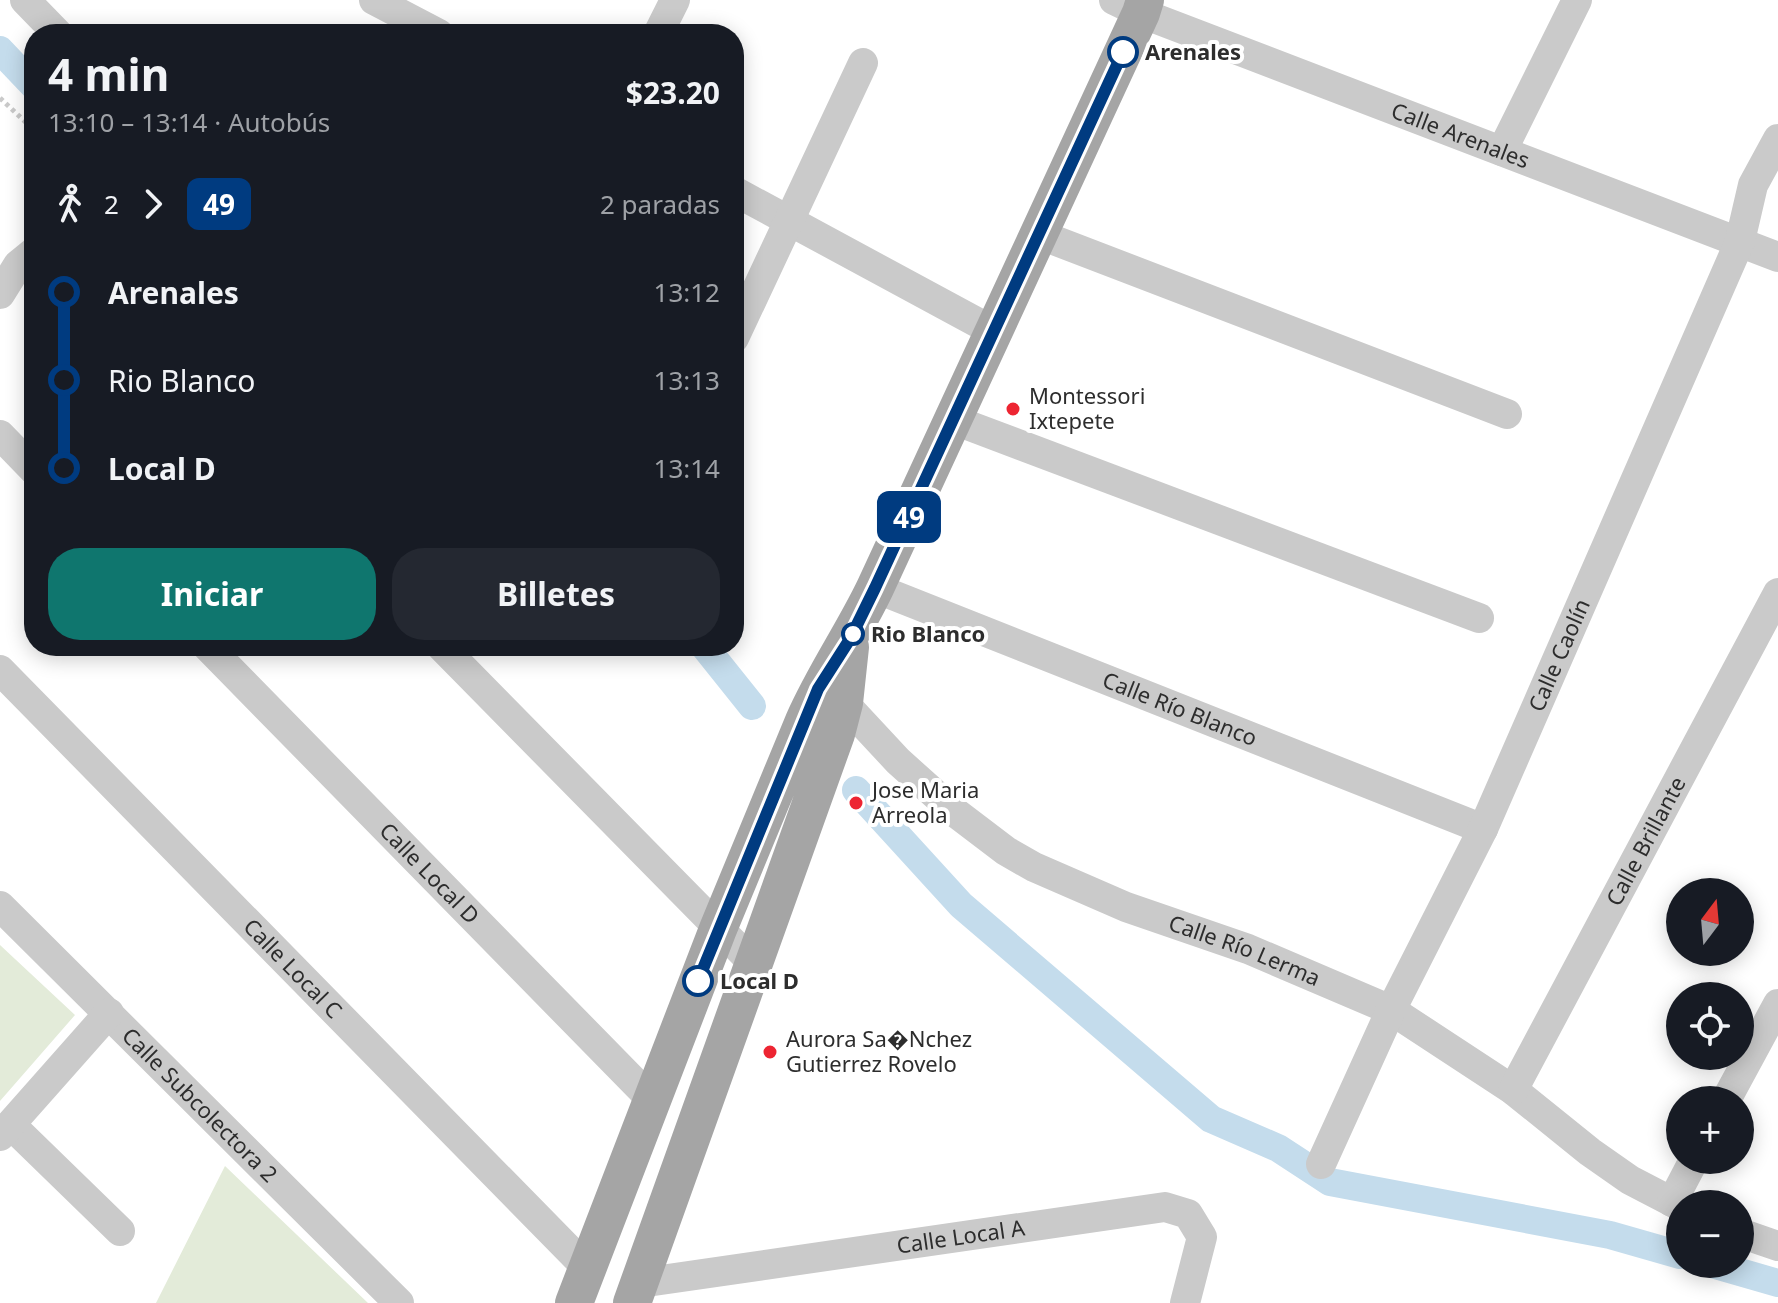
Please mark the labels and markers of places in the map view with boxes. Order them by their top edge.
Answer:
place label: Arenales [1145,36,1241,66]
marker: Arenales [1108,37,1138,67]
place label: Montessori Ixtepete [1029,380,1145,435]
marker: Montessori Ixtepete [1004,400,1022,418]
place label: Rio Blanco [871,618,985,648]
marker: Rio Blanco [842,623,864,645]
place label: Jose Maria Arreola [870,774,979,829]
marker: Jose Maria Arreola [847,794,865,812]
place label: Local D [720,965,799,995]
marker: Local D [683,966,713,996]
place label: Aurora Sa�Nchez Gutierrez Rovelo [786,1023,972,1078]
marker: Aurora Sa�Nchez Gutierrez Rovelo [761,1043,779,1061]

